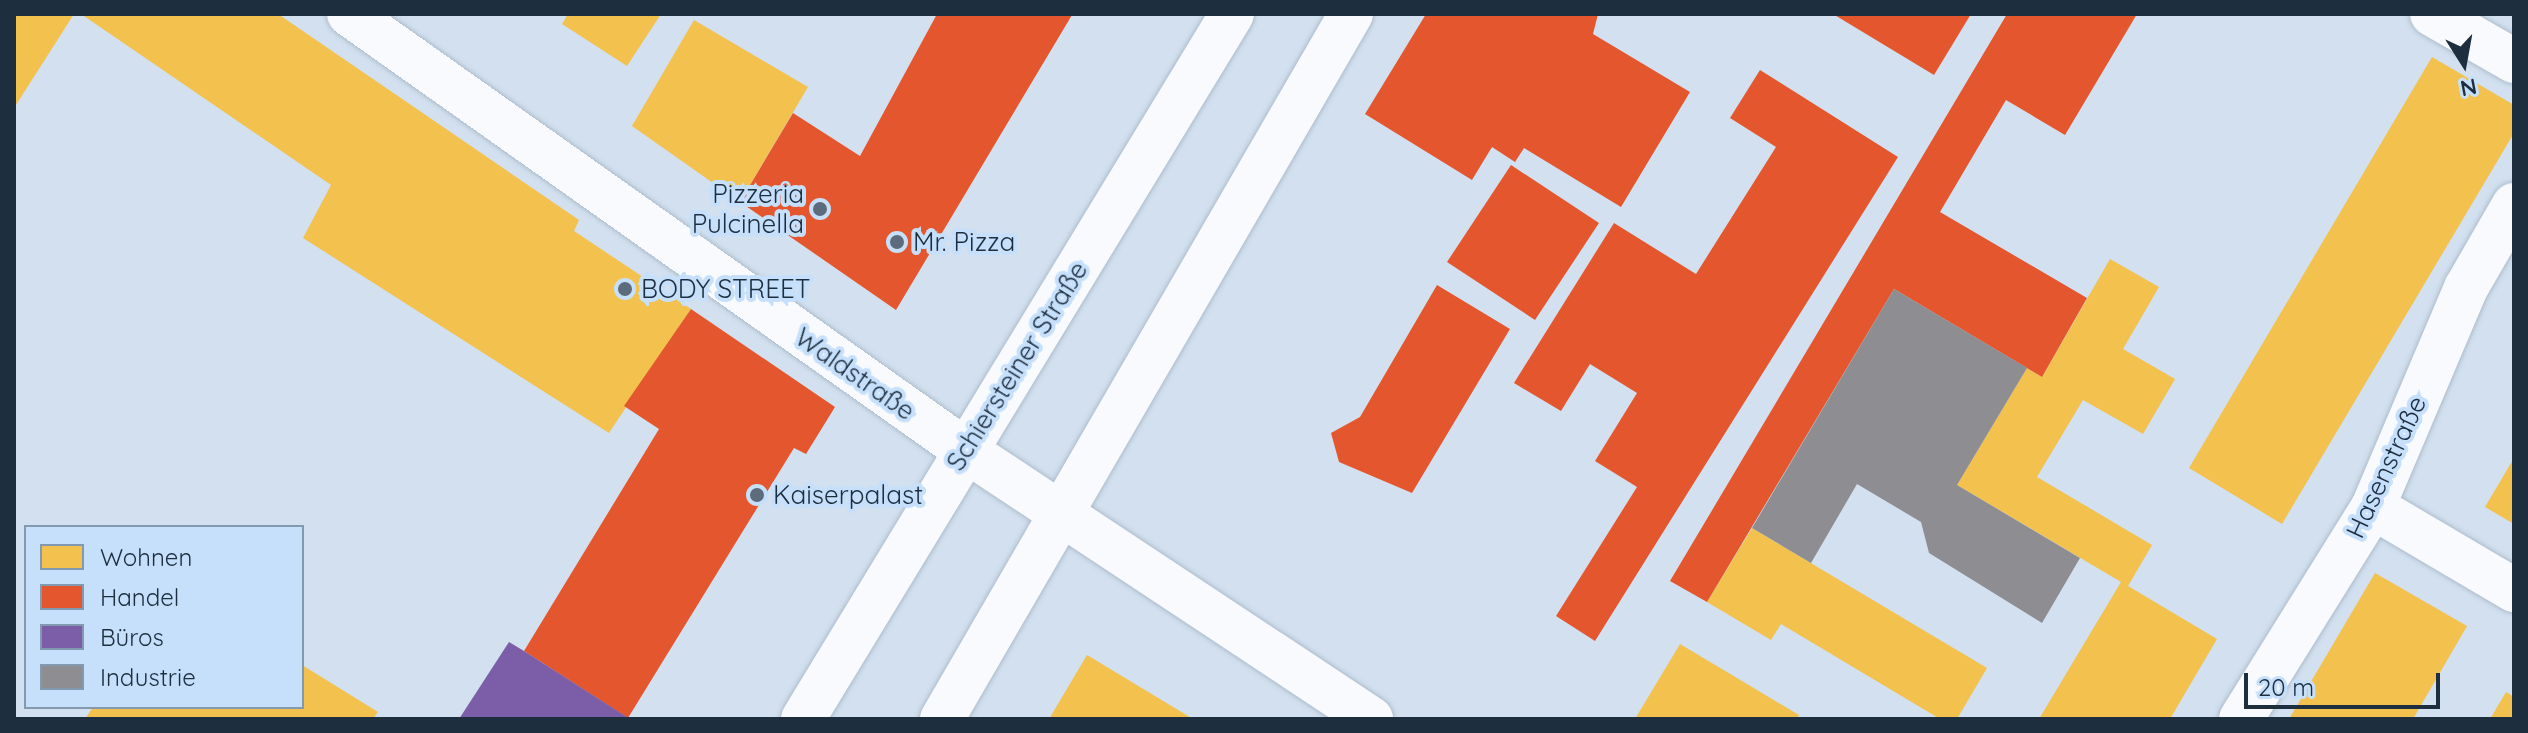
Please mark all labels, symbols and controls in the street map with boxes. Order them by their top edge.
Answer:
north arrow [2424,24,2504,104]
text: N [2458,72,2479,103]
place label: Pizzeria Pulcinella [692,178,804,240]
marker: Pizzeria Pulcinella [811,200,829,218]
place label: Mr. Pizza [913,226,1015,258]
marker: Mr. Pizza [888,233,906,251]
street label: Schiersteiner Straße [940,256,1094,476]
place label: BODY STREET [641,273,810,305]
marker: BODY STREET [616,280,634,298]
street label: Waldstraße [789,321,921,427]
street label: Hasenstraße [2339,391,2433,543]
place label: Kaiserpalast [773,479,923,511]
marker: Kaiserpalast [748,486,766,504]
legend [24,525,304,709]
text: Wohnen [100,542,192,572]
text: Handel [100,582,179,612]
text: Büros [100,622,164,652]
scale bar [2248,657,2444,707]
text: Industrie [100,662,196,692]
text: 20 m [2258,672,2314,702]

